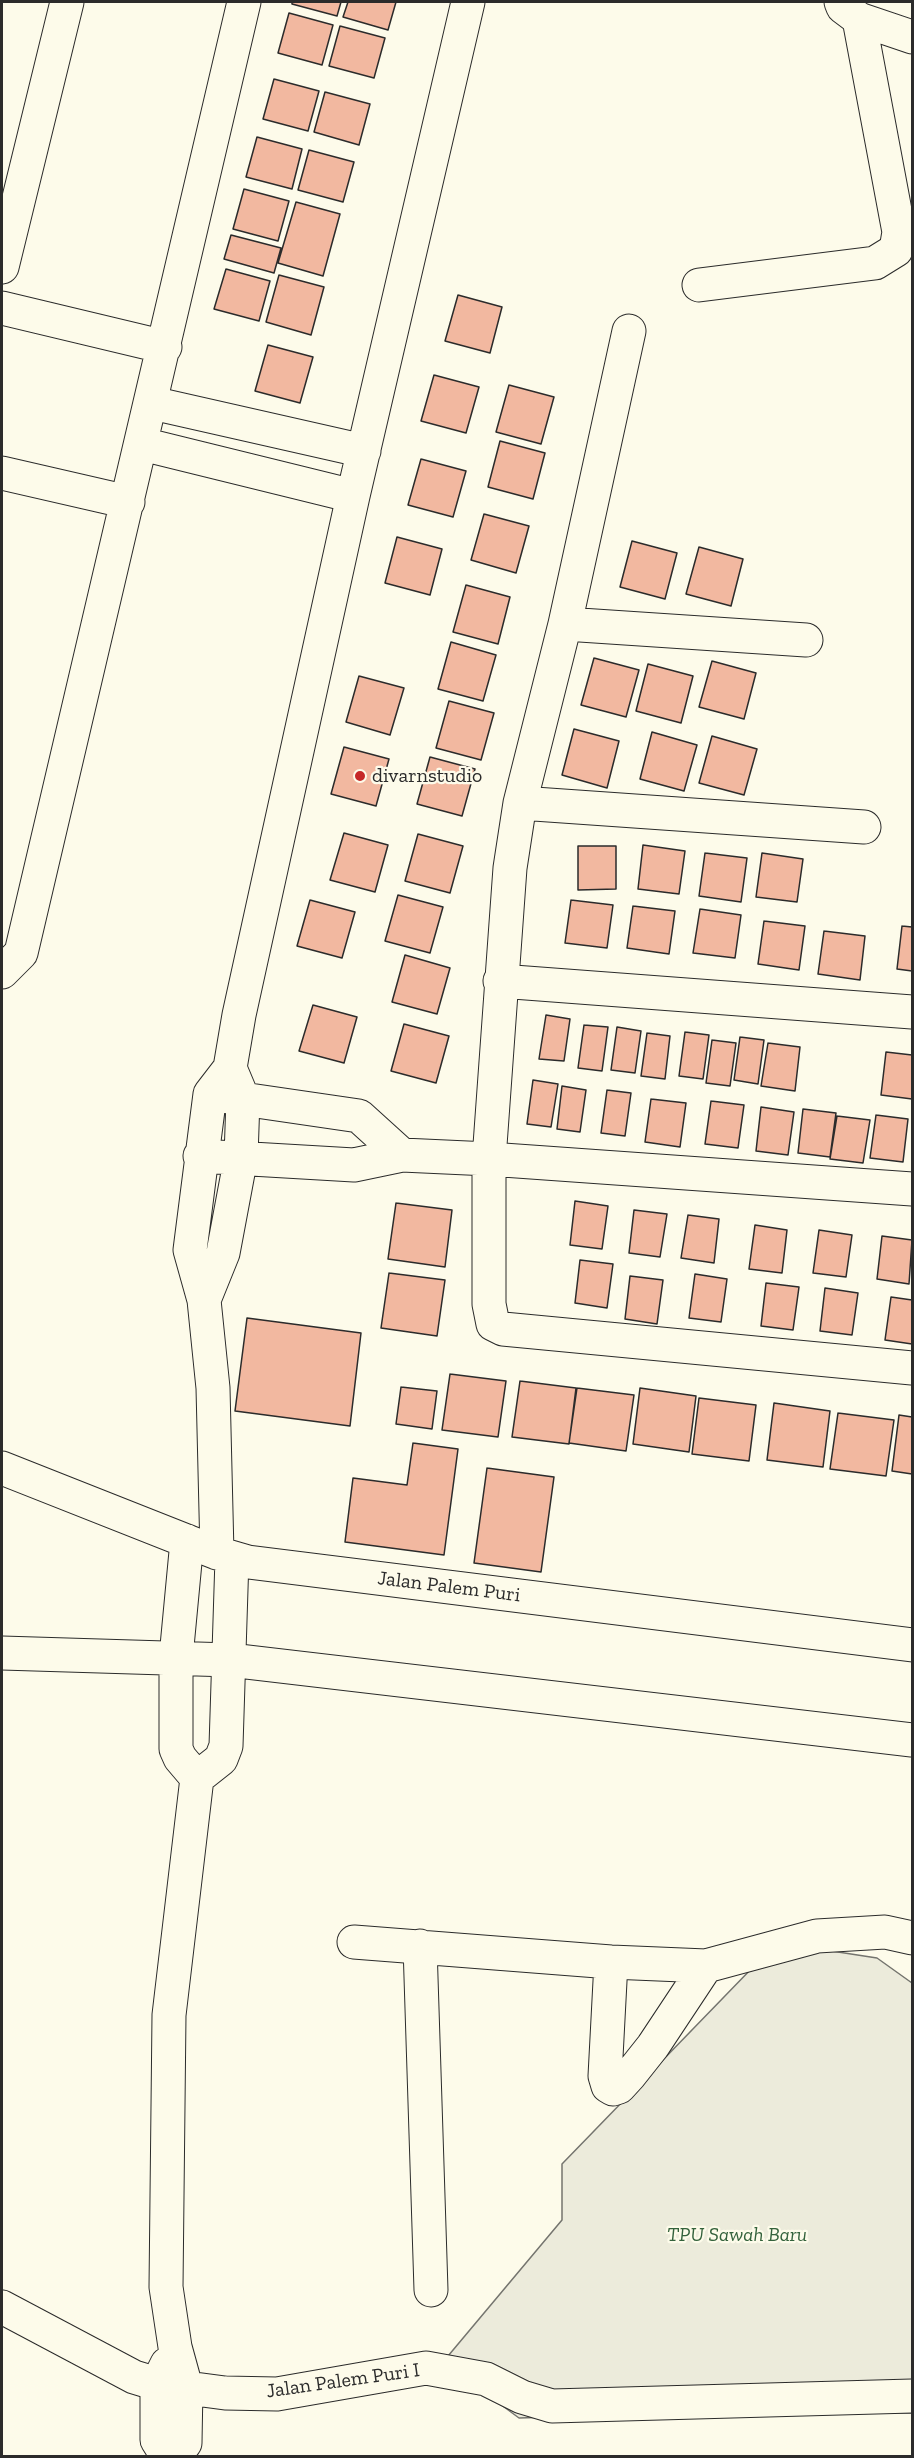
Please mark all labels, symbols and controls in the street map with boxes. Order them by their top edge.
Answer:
place label: divarnstudio [372,764,482,788]
marker: divarnstudio [353,769,367,783]
street label: Jalan Palem Puri [376,1566,522,1608]
park label: TPU Sawah Baru [667,2223,807,2247]
street label: Jalan Palem Puri I [265,2358,421,2404]

